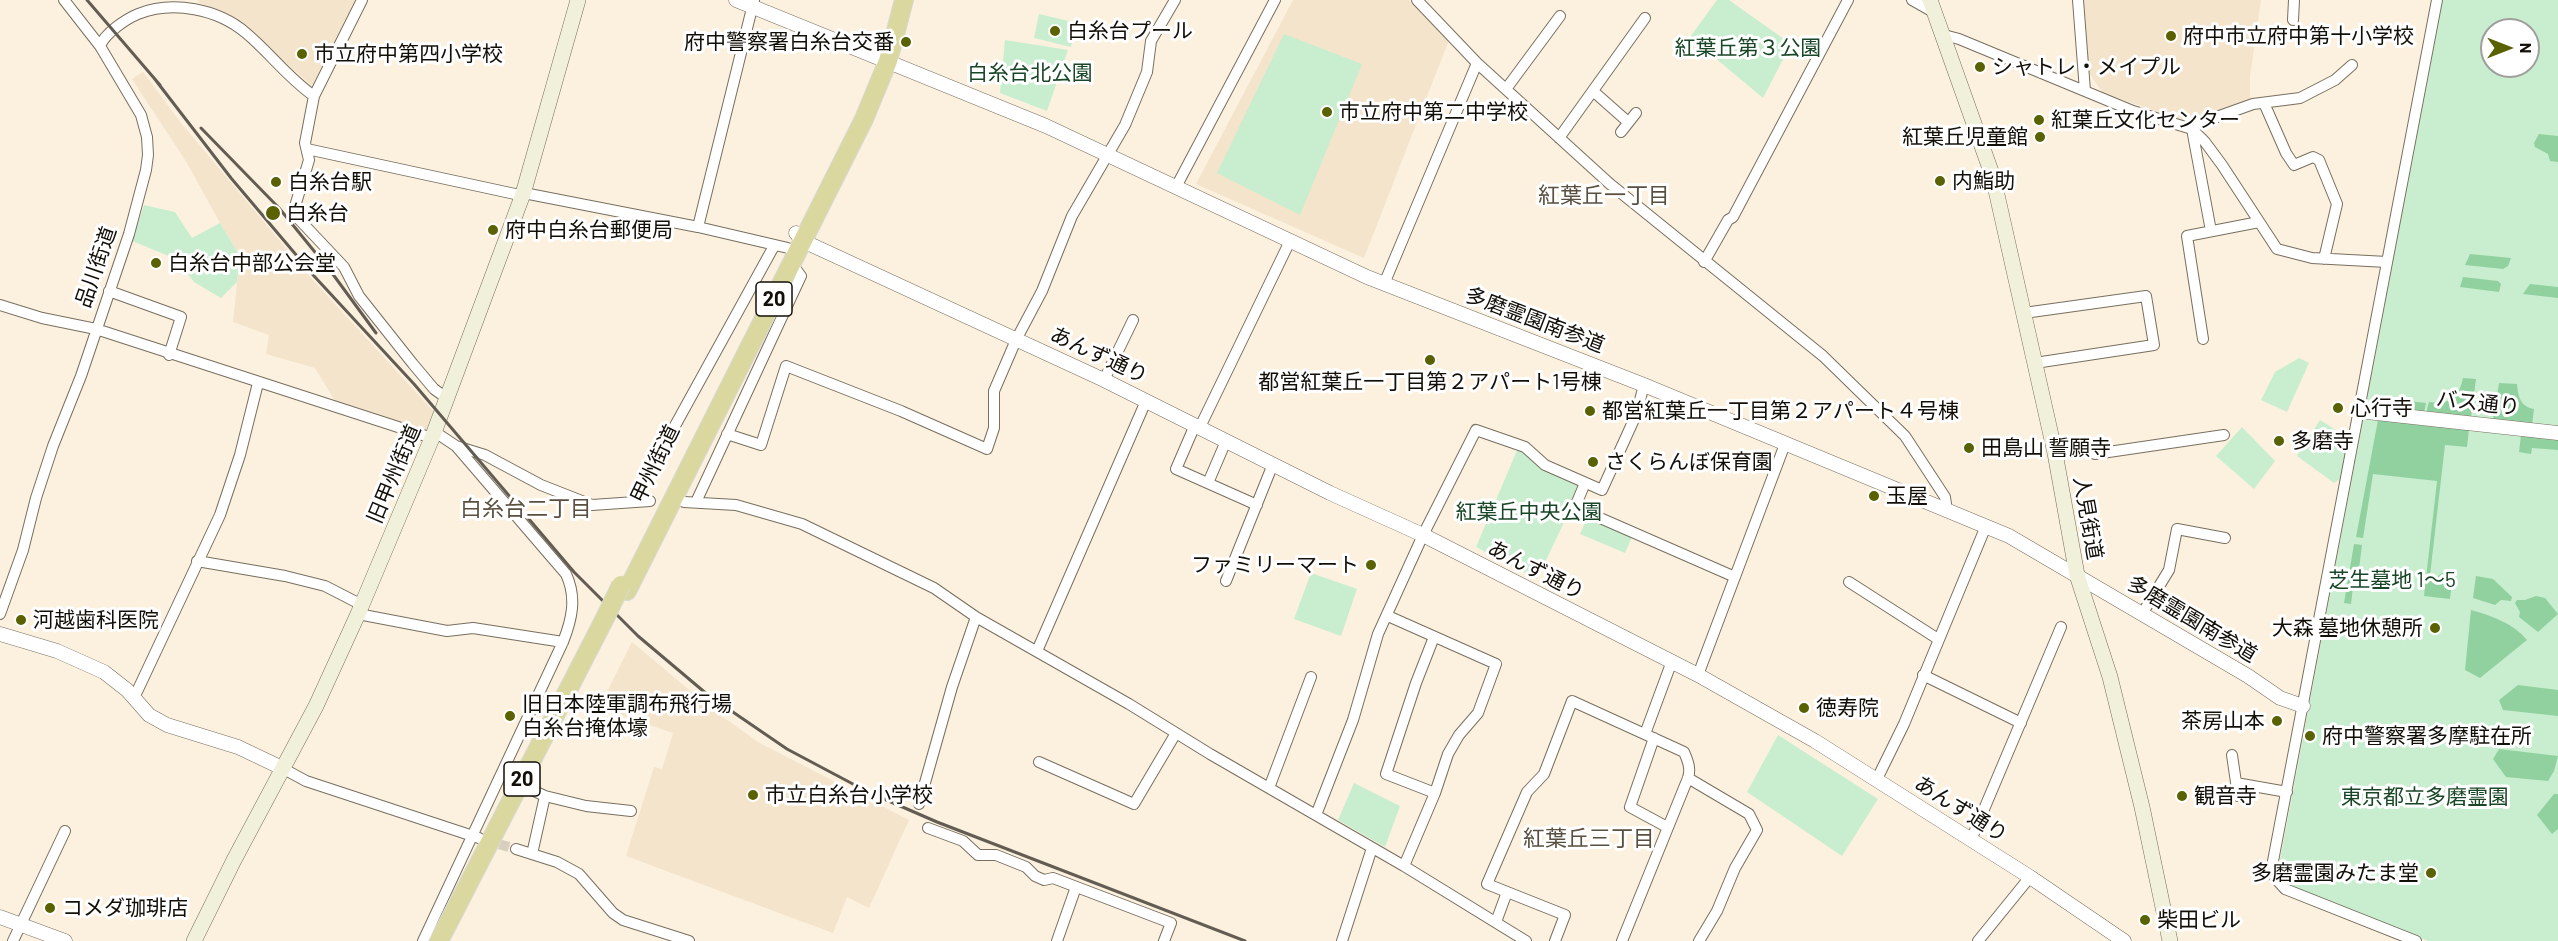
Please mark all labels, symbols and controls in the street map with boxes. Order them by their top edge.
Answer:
place label: 白糸台プール [1067,18,1193,44]
north arrow [2480,18,2540,78]
place label: 府中市立府中第十小学校 [2183,23,2414,49]
marker: 白糸台プール [1048,24,1062,38]
place label: 府中警察署白糸台交番 [684,29,894,55]
marker: 府中市立府中第十小学校 [2164,29,2178,43]
marker: 府中警察署白糸台交番 [899,35,913,49]
park label: 紅葉丘第３公園 [1675,35,1821,61]
place label: 市立府中第四小学校 [314,41,503,67]
text: N [2517,43,2536,53]
marker: 市立府中第四小学校 [295,47,309,61]
place label: シャトレ・メイプル [1992,54,2181,80]
park label: 白糸台北公園 [967,60,1093,86]
marker: シャトレ・メイプル [1973,60,1987,74]
place label: 市立府中第二中学校 [1339,99,1528,125]
marker: 市立府中第二中学校 [1320,105,1334,119]
place label: 紅葉丘文化センター [2051,107,2240,133]
marker: 紅葉丘文化センター [2032,113,2046,127]
place label: 紅葉丘児童館 [1902,124,2028,150]
marker: 紅葉丘児童館 [2033,130,2047,144]
place label: 内鮨助 [1952,168,2015,194]
place label: 白糸台駅 [288,169,372,195]
marker: 内鮨助 [1933,174,1947,188]
marker: 白糸台駅 [269,175,283,189]
district label: 紅葉丘一丁目 [1538,183,1670,209]
place label: 白糸台 [286,200,349,226]
marker: 白糸台 [264,204,282,222]
place label: 府中白糸台郵便局 [505,217,673,243]
street label: 品川街道 [70,223,122,311]
marker: 府中白糸台郵便局 [486,223,500,237]
place label: 白糸台中部公会堂 [168,250,336,276]
marker: 白糸台中部公会堂 [149,256,163,270]
road number: 20 [756,282,792,316]
street label: 多磨霊園南参道 [1462,282,1608,358]
street label: あんず通り [1046,321,1152,389]
marker: 都営紅葉丘一丁目第２アパート1号棟 [1423,353,1437,367]
place label: 都営紅葉丘一丁目第２アパート1号棟 [1258,369,1602,395]
street label: バス通り [2435,386,2521,420]
place label: 心行寺 [2350,395,2413,421]
place label: 都営紅葉丘一丁目第２アパート４号棟 [1602,398,1959,424]
marker: 心行寺 [2331,401,2345,415]
marker: 都営紅葉丘一丁目第２アパート４号棟 [1583,404,1597,418]
street label: 旧甲州街道 [362,421,426,527]
street label: 甲州街道 [625,421,685,507]
place label: 多磨寺 [2291,428,2354,454]
marker: 多磨寺 [2272,434,2286,448]
place label: 田島山 誓願寺 [1981,435,2111,461]
marker: 田島山 誓願寺 [1962,441,1976,455]
place label: さくらんぼ保育園 [1605,449,1773,475]
marker: さくらんぼ保育園 [1586,455,1600,469]
street label: 人見街道 [2068,474,2108,562]
place label: 玉屋 [1886,483,1928,509]
marker: 玉屋 [1867,489,1881,503]
district label: 白糸台二丁目 [460,496,592,522]
park label: 紅葉丘中央公園 [1456,499,1602,525]
street label: あんず通り [1484,535,1588,605]
place label: ファミリーマート [1191,552,1359,578]
marker: ファミリーマート [1364,558,1378,572]
park label: 芝生墓地 1～5 [2328,567,2456,593]
street label: 多磨霊園南参道 [2123,570,2261,668]
place label: 河越歯科医院 [33,607,159,633]
marker: 河越歯科医院 [14,613,28,627]
place label: 大森 墓地休憩所 [2272,615,2423,641]
marker: 大森 墓地休憩所 [2428,621,2442,635]
place label: 旧日本陸軍調布飛行場 白糸台掩体壕 [522,691,732,741]
place label: 徳寿院 [1816,695,1879,721]
marker: 徳寿院 [1797,701,1811,715]
place label: 茶房山本 [2181,708,2265,734]
marker: 旧日本陸軍調布飛行場 白糸台掩体壕 [503,709,517,723]
marker: 茶房山本 [2270,714,2284,728]
place label: 府中警察署多摩駐在所 [2322,723,2532,749]
marker: 府中警察署多摩駐在所 [2303,729,2317,743]
road number: 20 [504,762,540,796]
street label: あんず通り [1910,770,2012,848]
place label: 市立白糸台小学校 [765,782,933,808]
place label: 観音寺 [2194,783,2257,809]
park label: 東京都立多磨霊園 [2341,784,2509,810]
marker: 市立白糸台小学校 [746,788,760,802]
marker: 観音寺 [2175,789,2189,803]
district label: 紅葉丘三丁目 [1523,826,1655,852]
place label: 多磨霊園みたま堂 [2251,860,2419,886]
marker: 多磨霊園みたま堂 [2424,866,2438,880]
place label: コメダ珈琲店 [62,895,188,921]
marker: コメダ珈琲店 [43,901,57,915]
place label: 柴田ビル [2157,907,2241,933]
marker: 柴田ビル [2138,913,2152,927]

